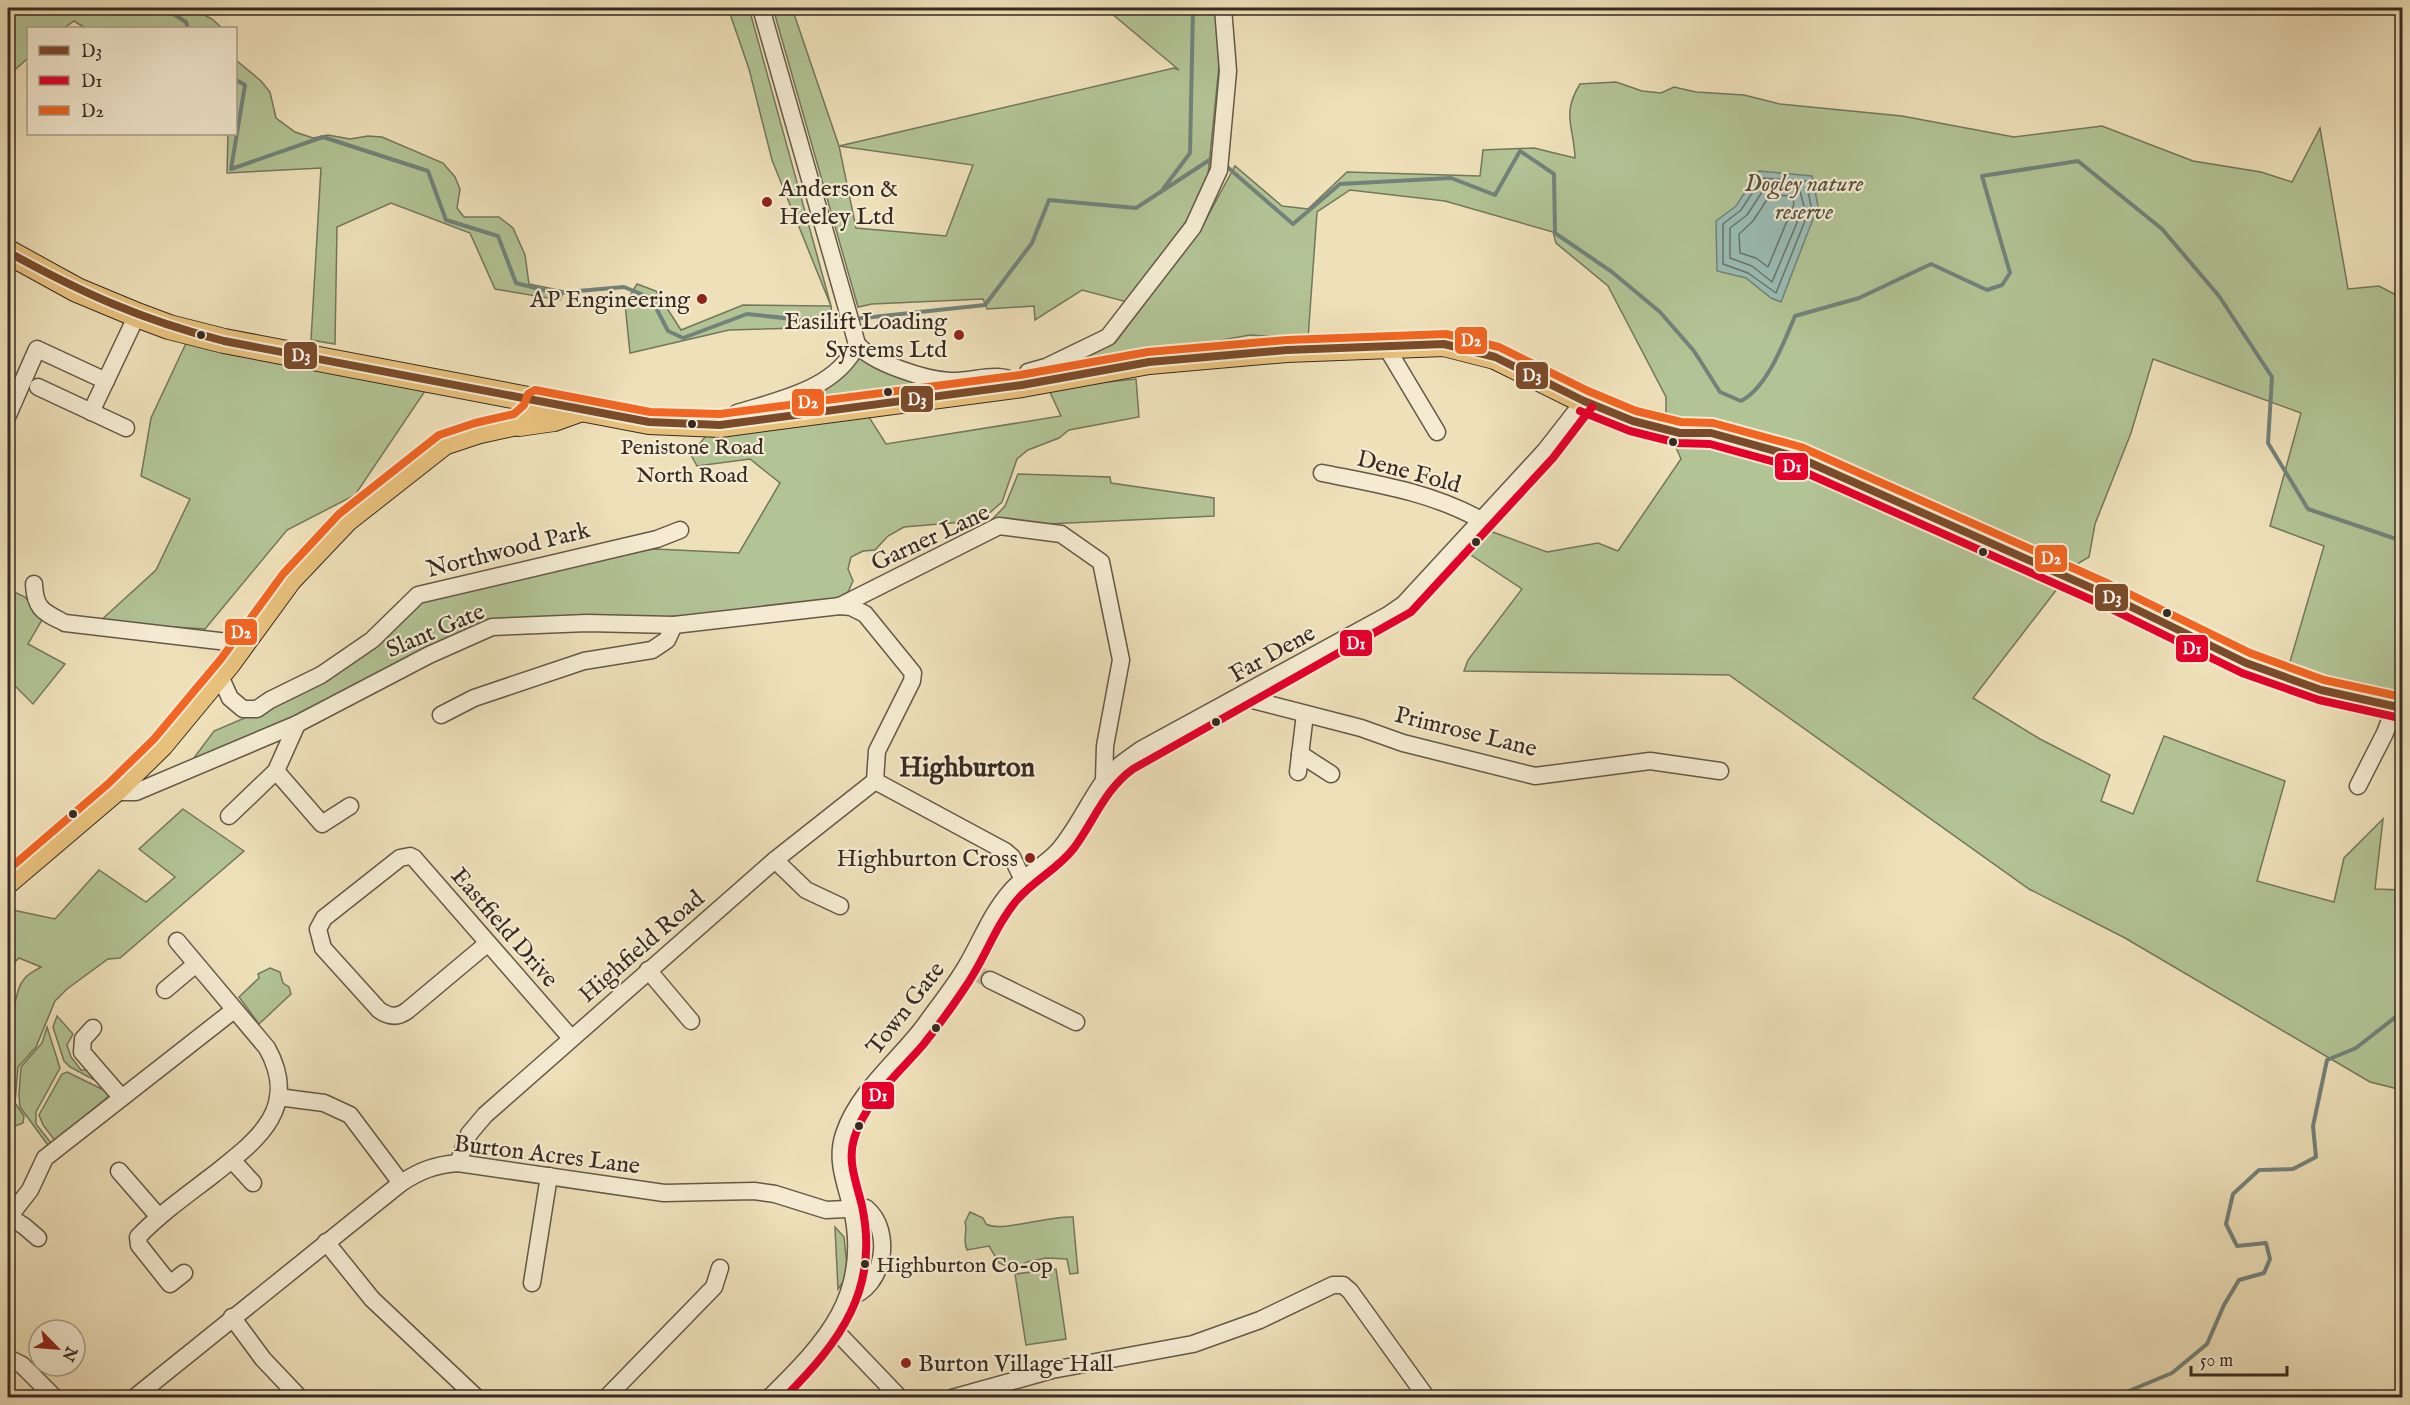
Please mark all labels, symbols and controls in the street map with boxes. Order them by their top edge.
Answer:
legend [27,27,237,135]
text: D3 [81,41,102,64]
text: D1 [81,71,102,94]
text: D2 [81,101,104,124]
park label: Dogley nature reserve [1744,169,1864,228]
place label: Anderson & Heeley Ltd [778,174,898,233]
marker: Anderson & Heeley Ltd [760,195,774,209]
place label: AP Engineering [529,285,691,316]
marker: AP Engineering [695,292,709,306]
place label: Easilift Loading Systems Ltd [784,307,948,366]
line badge: D2 [1454,326,1488,355]
marker: Easilift Loading Systems Ltd [952,328,966,342]
unlabelled marker [195,329,207,341]
text: D2 [1461,332,1482,352]
line badge: D3 [283,341,318,370]
text: D3 [292,347,310,367]
line badge: D3 [1515,361,1549,390]
text: D3 [1523,367,1541,387]
line badge: D3 [900,385,934,413]
unlabelled marker [882,386,894,398]
line badge: D2 [791,388,825,417]
text: D3 [908,391,926,411]
text: D2 [798,394,819,414]
marker: Penistone Road North Road [686,418,698,430]
place label: Penistone Road North Road [620,434,764,490]
unlabelled marker [1667,436,1679,448]
street label: Dene Fold [1353,444,1464,501]
line badge: D1 [1774,452,1809,481]
text: D1 [1783,458,1801,478]
street label: Garner Lane [866,497,995,579]
street label: Northwood Park [423,515,594,586]
unlabelled marker [1470,536,1482,548]
line badge: D2 [2034,544,2068,573]
unlabelled marker [1977,546,1989,558]
text: D2 [2041,550,2062,570]
line badge: D3 [2094,583,2129,612]
text: D3 [2103,589,2121,609]
street label: Slant Gate [382,597,490,666]
unlabelled marker [2161,607,2173,619]
line badge: D2 [224,618,258,646]
street label: Far Dene [1224,618,1321,691]
text: D2 [231,624,252,644]
line badge: D1 [1339,629,1373,657]
line badge: D1 [2175,634,2209,663]
text: D1 [1347,635,1365,655]
text: D1 [2183,640,2201,660]
street label: Primrose Lane [1391,700,1540,765]
unlabelled marker [1210,716,1222,728]
district label: Highburton [899,752,1035,786]
unlabelled marker [67,808,79,820]
place label: Highburton Cross [836,844,1018,875]
marker: Highburton Cross [1023,851,1037,865]
street label: Eastfield Drive [443,862,564,994]
street label: Highfield Road [573,884,711,1010]
street label: Town Gate [860,956,952,1062]
unlabelled marker [930,1022,942,1034]
line badge: D1 [861,1081,895,1110]
text: D1 [869,1087,887,1107]
unlabelled marker [853,1120,865,1132]
street label: Burton Acres Lane [452,1129,642,1182]
place label: Highburton Co-op [876,1252,1053,1280]
marker: Highburton Co-op [859,1258,871,1270]
north arrow [27,1318,87,1378]
scale bar [2191,1339,2287,1377]
text: N [57,1342,81,1364]
place label: Burton Village Hall [918,1349,1114,1380]
text: 50 m [2200,1350,2233,1373]
marker: Burton Village Hall [899,1356,913,1370]

